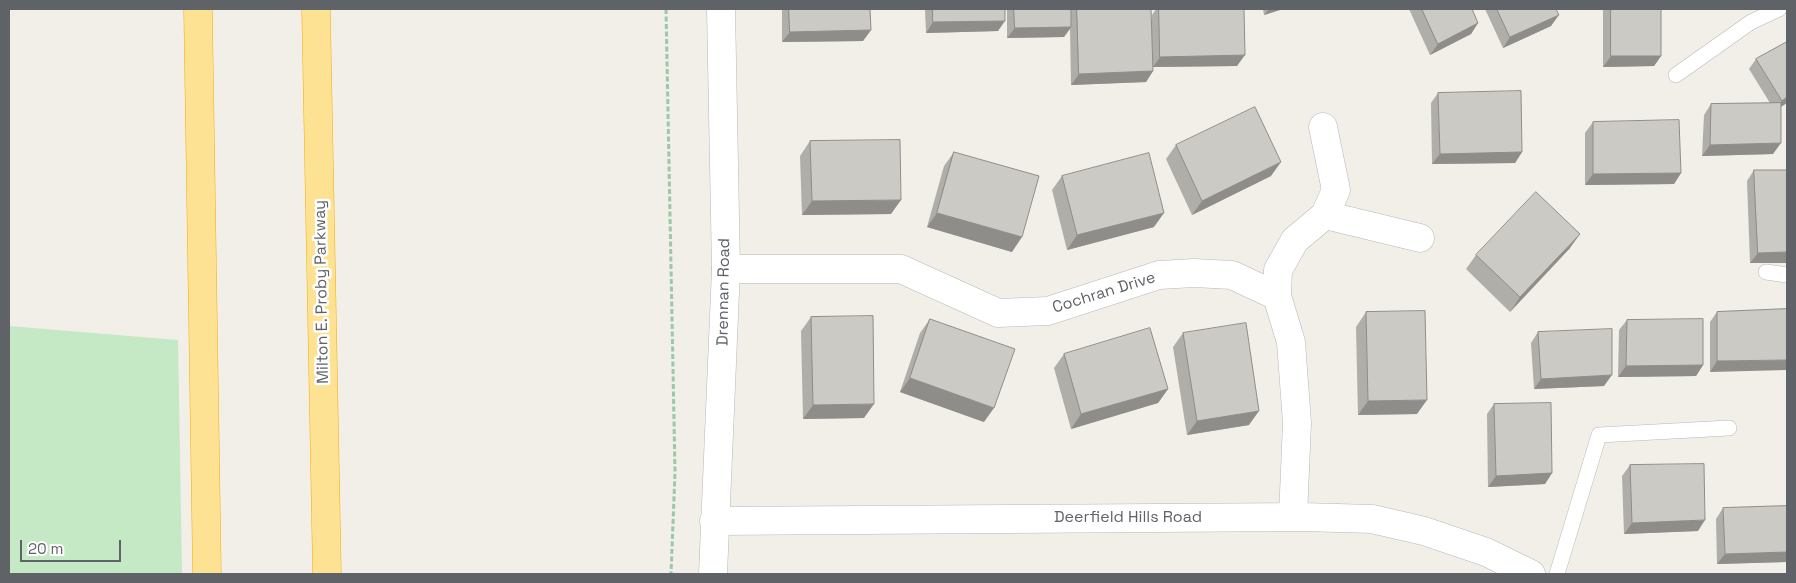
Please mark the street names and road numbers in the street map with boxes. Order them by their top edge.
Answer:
street label: Milton E. Proby Parkway [311,200,333,384]
street label: Drennan Road [713,238,735,346]
street label: Cochran Drive [1050,268,1158,318]
street label: Deerfield Hills Road [1054,508,1202,528]

